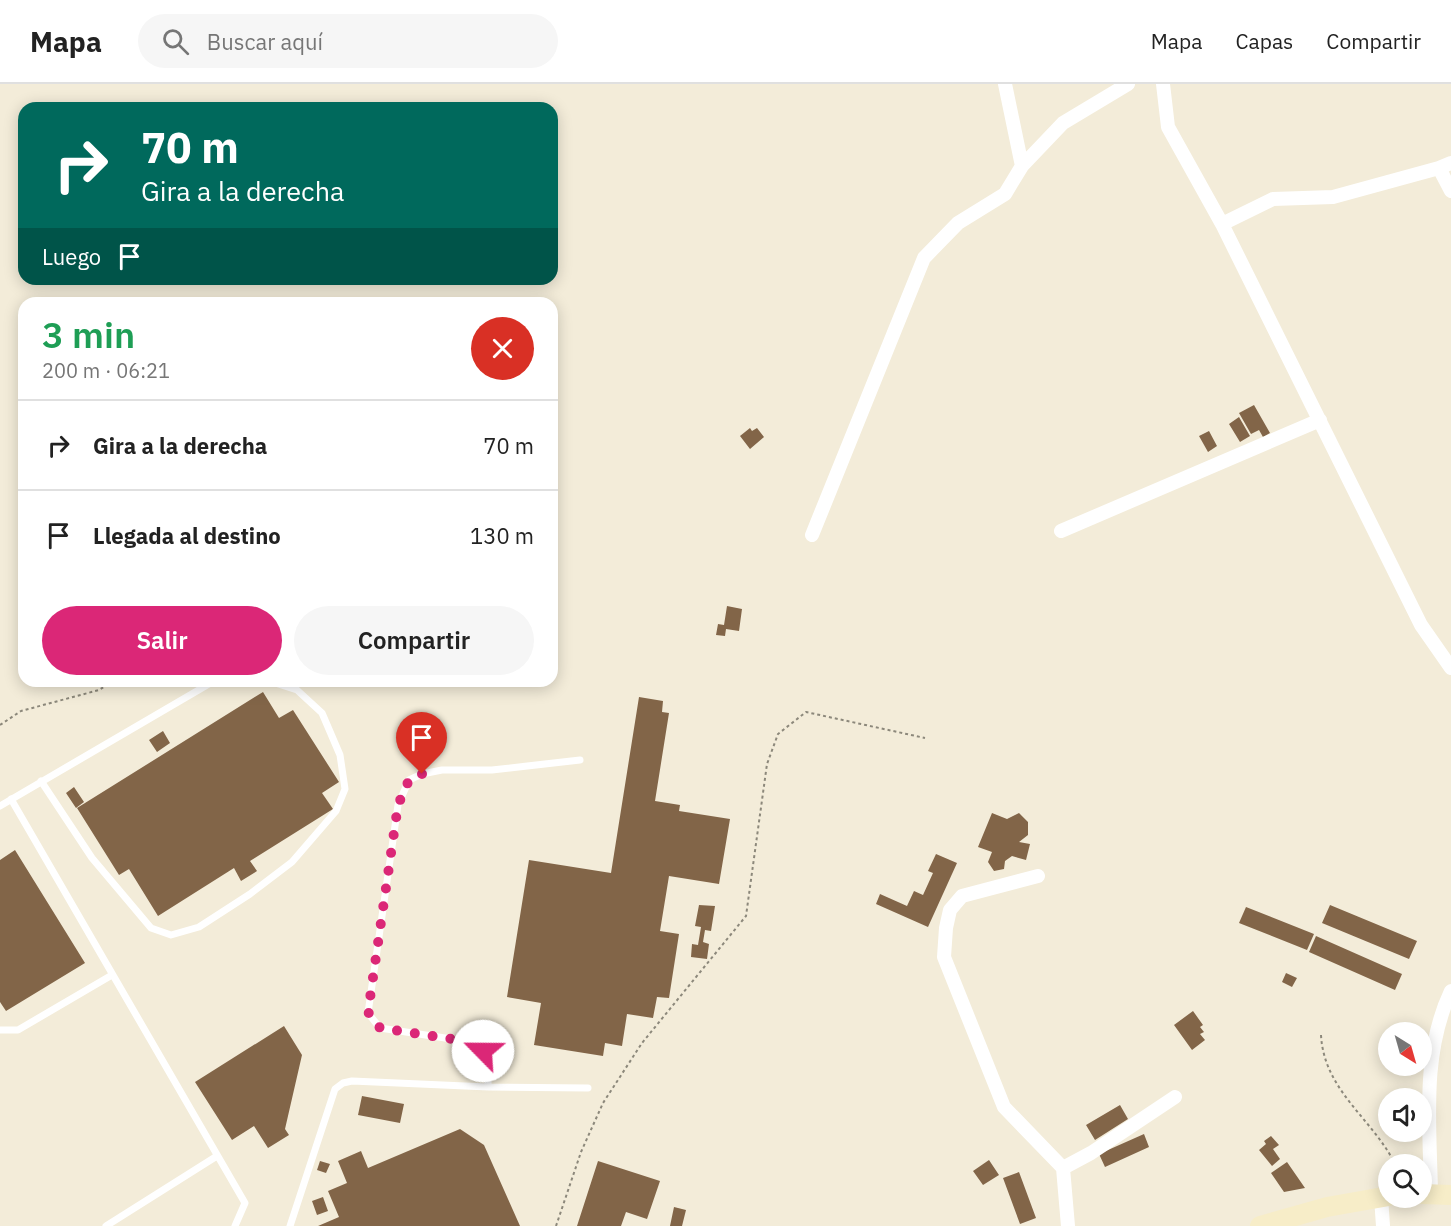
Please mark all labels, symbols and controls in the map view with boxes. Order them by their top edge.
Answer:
search box [138,14,558,68]
text: Mapa [30,23,102,60]
icon: search [159,25,192,58]
text: Buscar aquí [207,27,323,56]
text: Mapa [1151,27,1202,55]
text: Capas [1235,27,1293,55]
text: Compartir [1326,27,1421,55]
text: 70 m [141,120,239,175]
icon: right [42,126,120,204]
text: Gira a la derecha [141,173,344,208]
icon: arrive [113,240,146,273]
text: Luego [42,242,101,271]
text: 3 min [42,311,135,358]
button: close [471,317,534,380]
text: 200 m · 06:21 [42,357,170,384]
icon: right [42,429,75,462]
text: Gira a la derecha [93,431,267,460]
text: 70 m [483,431,534,460]
icon: arrive [42,519,75,552]
text: Llegada al destino [93,521,281,550]
text: 130 m [470,521,534,550]
button: Salir [42,606,282,675]
button: Compartir [294,606,534,675]
pin [396,712,447,774]
icon: arrive [405,721,438,754]
position arrow [451,1019,515,1083]
north arrow [1378,1022,1432,1076]
map controls [1378,1022,1432,1208]
button: sound [1378,1088,1432,1142]
button: search [1378,1154,1432,1208]

